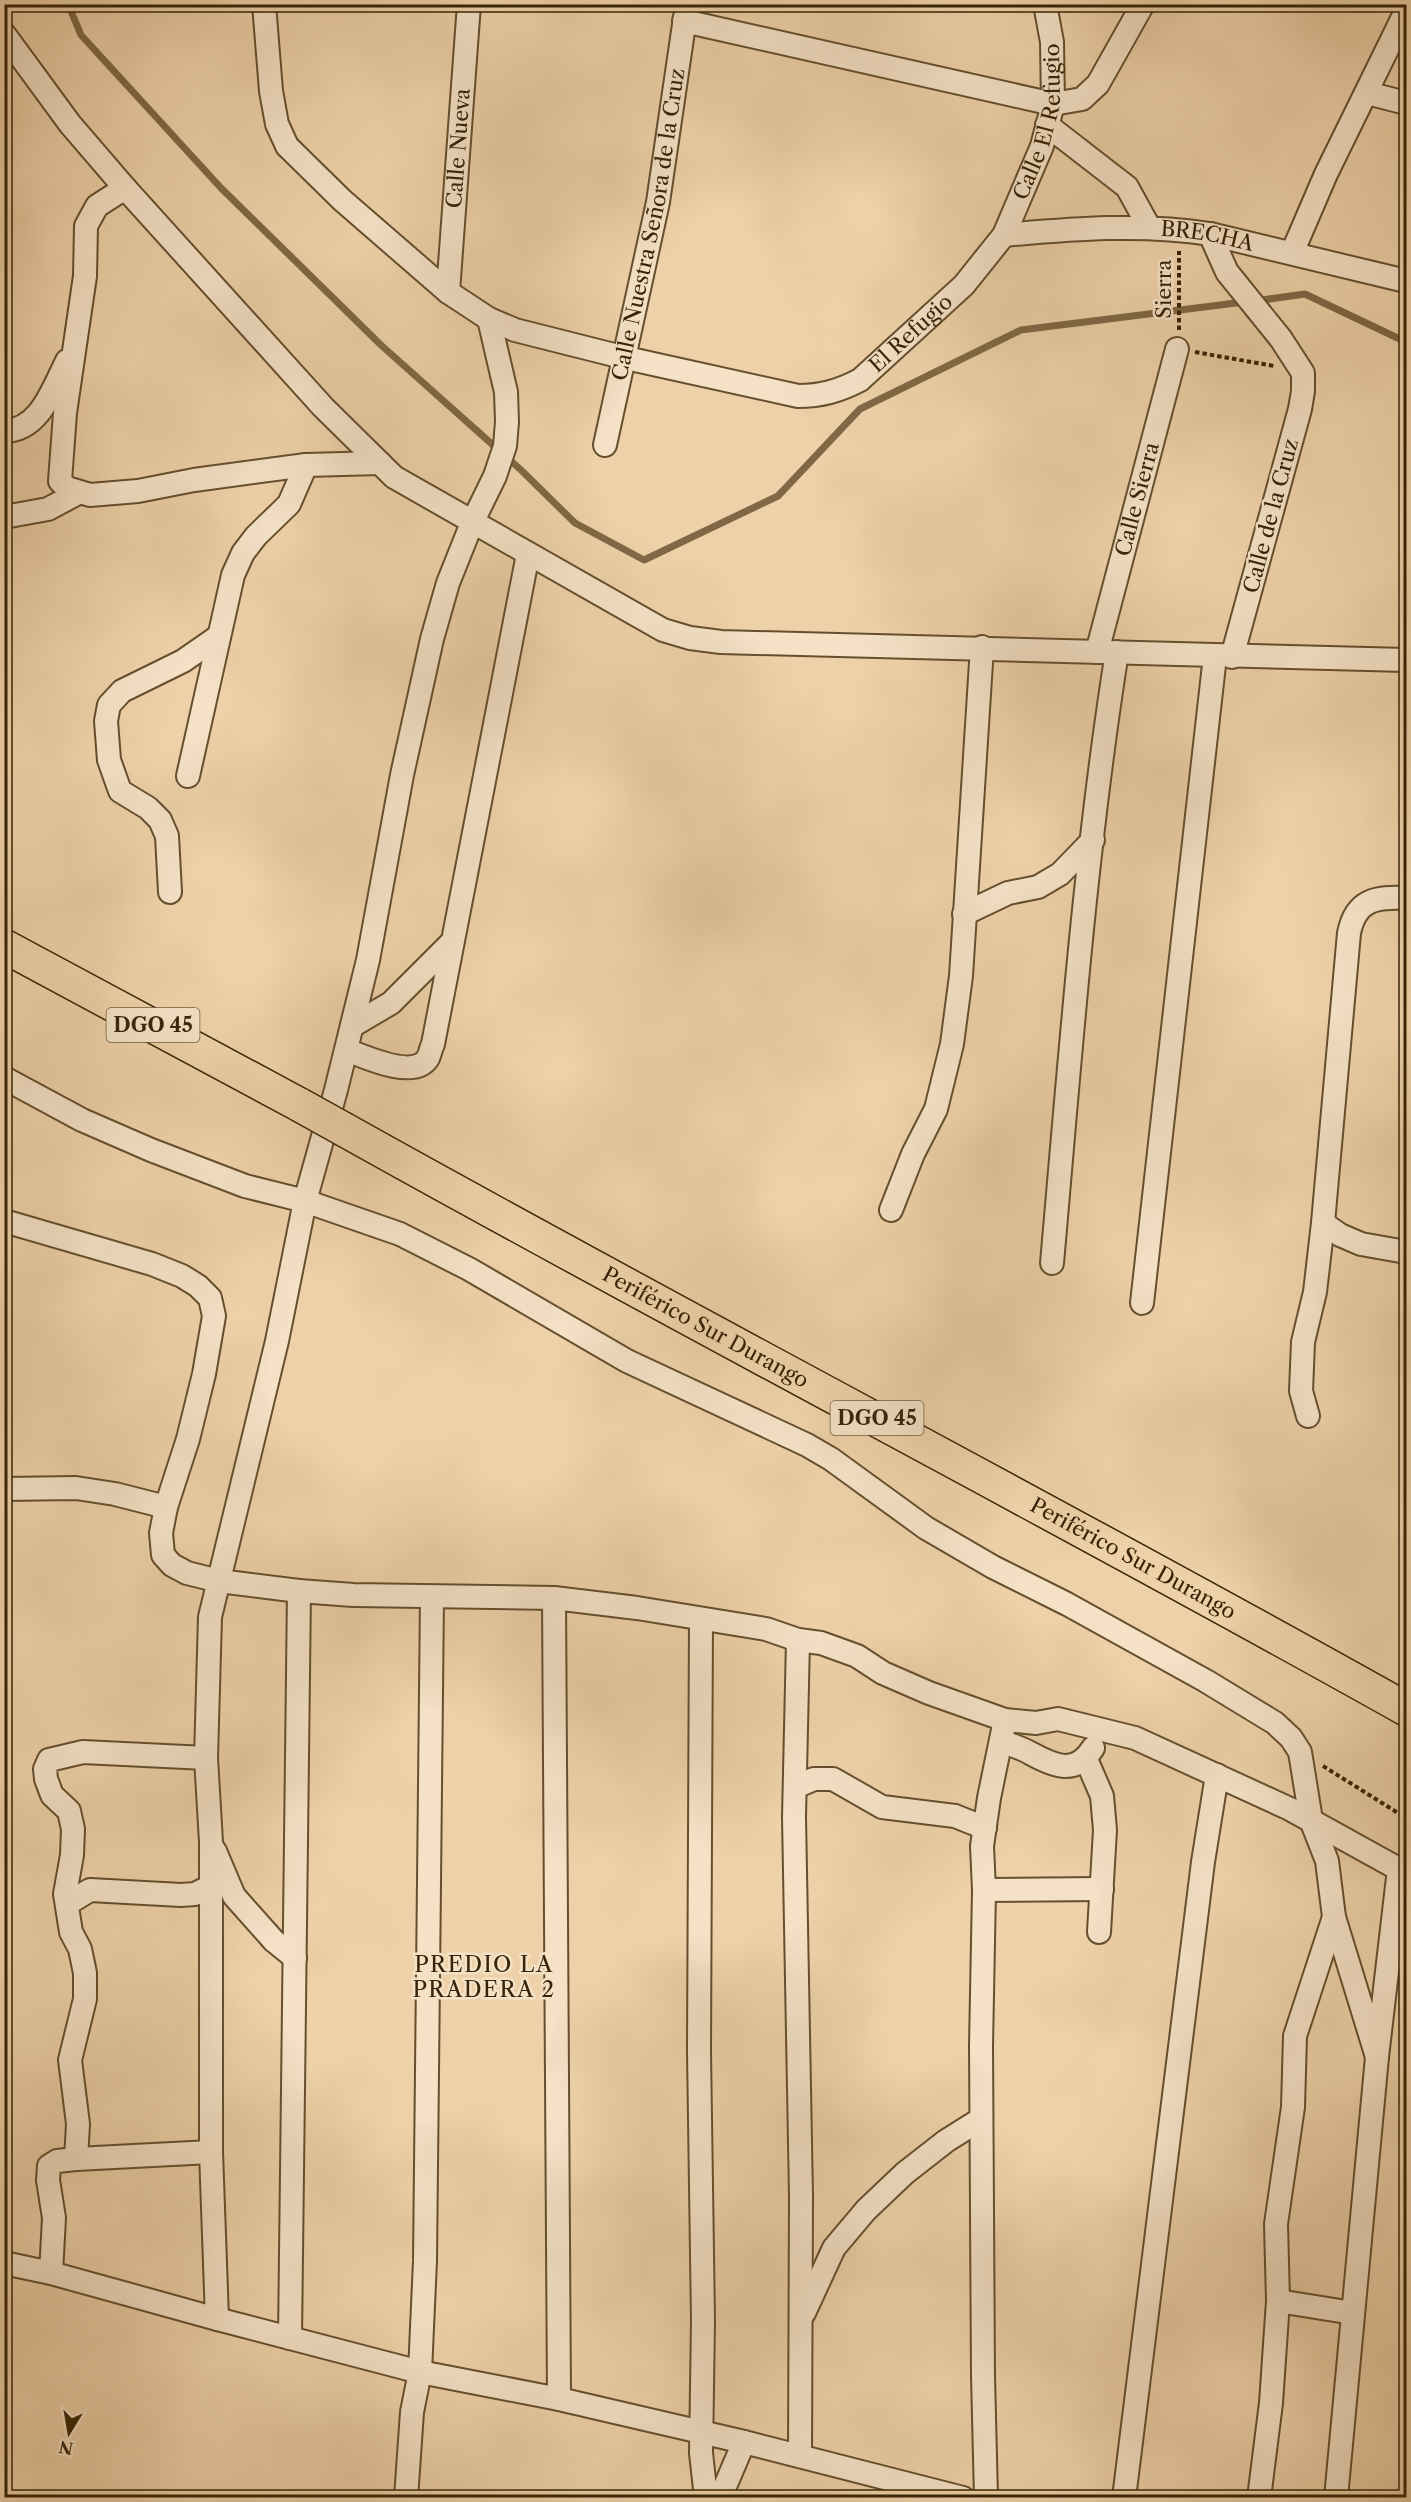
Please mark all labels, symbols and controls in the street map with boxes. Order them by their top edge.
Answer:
street label: Calle El Refugio [1008,43,1065,203]
street label: Calle Nuestra Señora de la Cruz [606,67,689,383]
street label: Calle Nueva [441,87,475,209]
street label: BRECHA [1160,216,1257,256]
street label: Sierra [1151,258,1176,319]
street label: El Refugio [864,289,957,377]
street label: Calle de la Cruz [1238,436,1303,596]
street label: Calle Sierra [1110,439,1164,559]
road number: DGO 45 [106,1008,200,1042]
street label: Periférico Sur Durango [598,1261,813,1393]
road number: DGO 45 [830,1401,924,1435]
street label: Periférico Sur Durango [1026,1492,1240,1624]
district label: PREDIO LA PRADERA 2 [412,1951,556,2003]
north arrow [39,2403,99,2463]
text: N [57,2437,75,2459]

